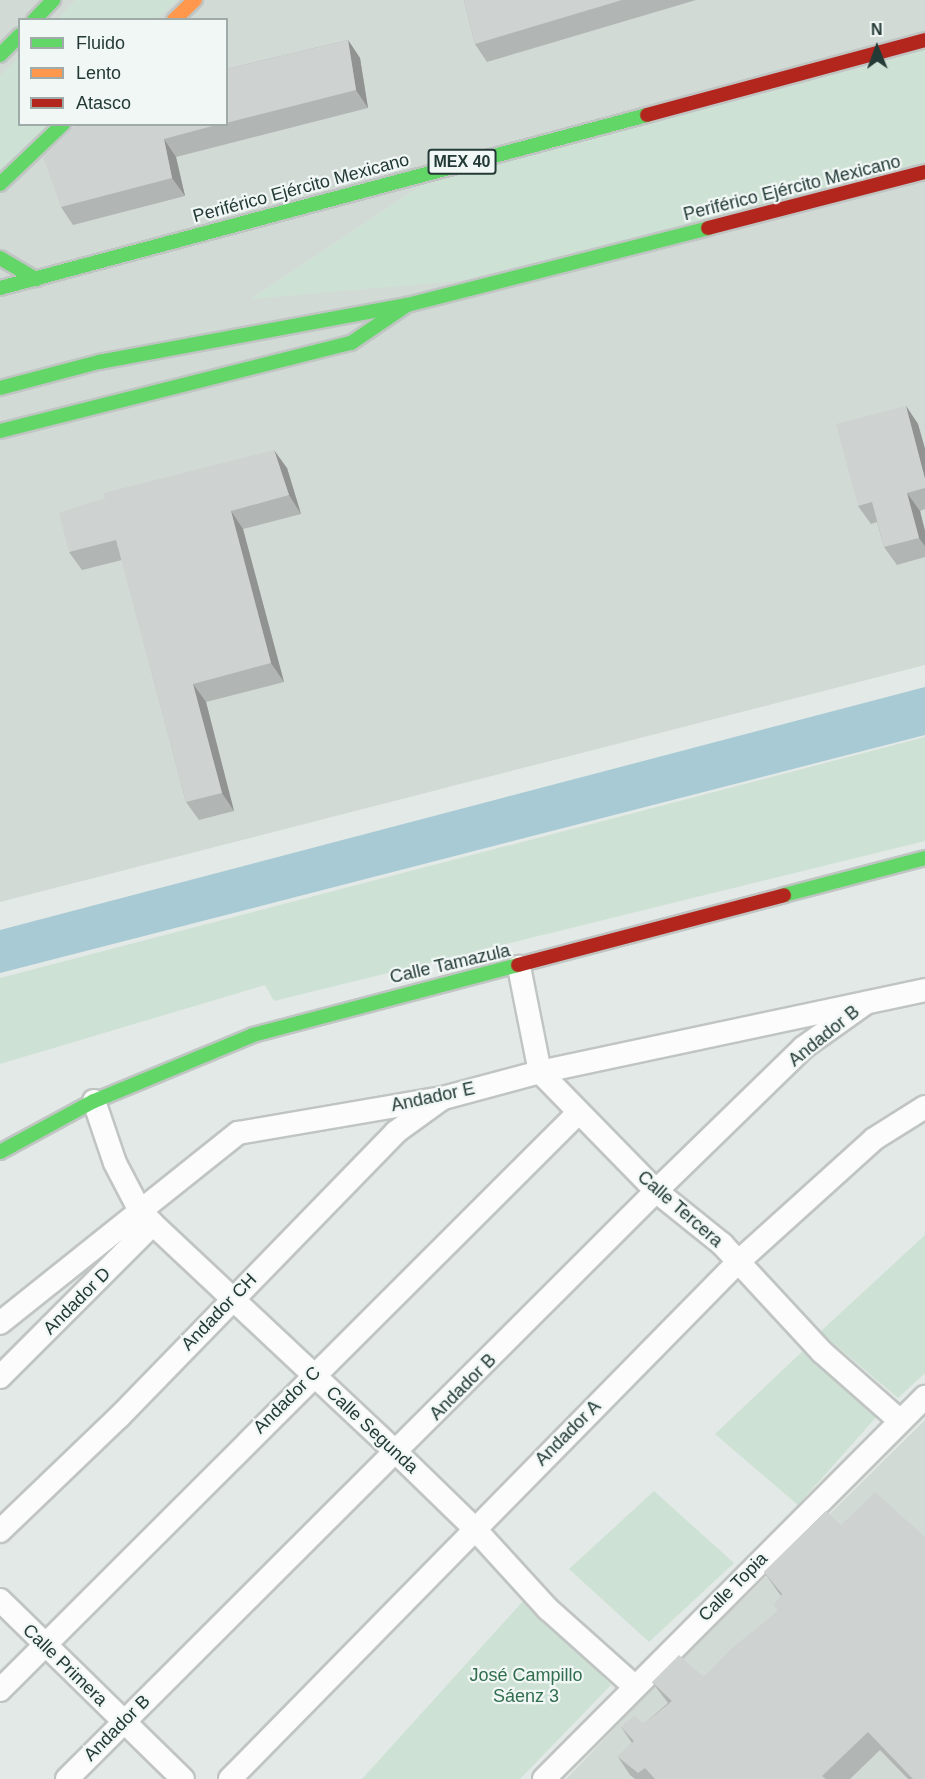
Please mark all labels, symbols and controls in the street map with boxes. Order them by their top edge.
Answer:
legend [18,18,228,126]
north arrow [847,18,907,78]
text: N [871,21,883,38]
text: Fluido [76,33,125,53]
text: Lento [76,63,121,83]
text: Atasco [76,93,131,113]
street label: Periférico Ejército Mexicano [190,149,412,227]
road number: MEX 40 [428,149,496,175]
street label: Periférico Ejército Mexicano [681,151,903,225]
street label: Calle Tamazula [388,940,512,988]
street label: Andador B [784,1001,864,1071]
street label: Andador E [389,1078,477,1116]
street label: Calle Tercera [633,1166,727,1252]
street label: Andador D [39,1263,115,1339]
street label: Andador CH [177,1269,261,1355]
street label: Andador B [425,1349,501,1425]
street label: Andador C [249,1362,325,1438]
street label: Calle Segunda [321,1382,423,1478]
street label: Andador A [530,1395,606,1471]
street label: Calle Topia [694,1548,772,1626]
street label: Calle Primera [18,1619,112,1711]
park label: José Campillo Sáenz 3 [469,1665,583,1708]
street label: Andador B [79,1690,155,1766]

